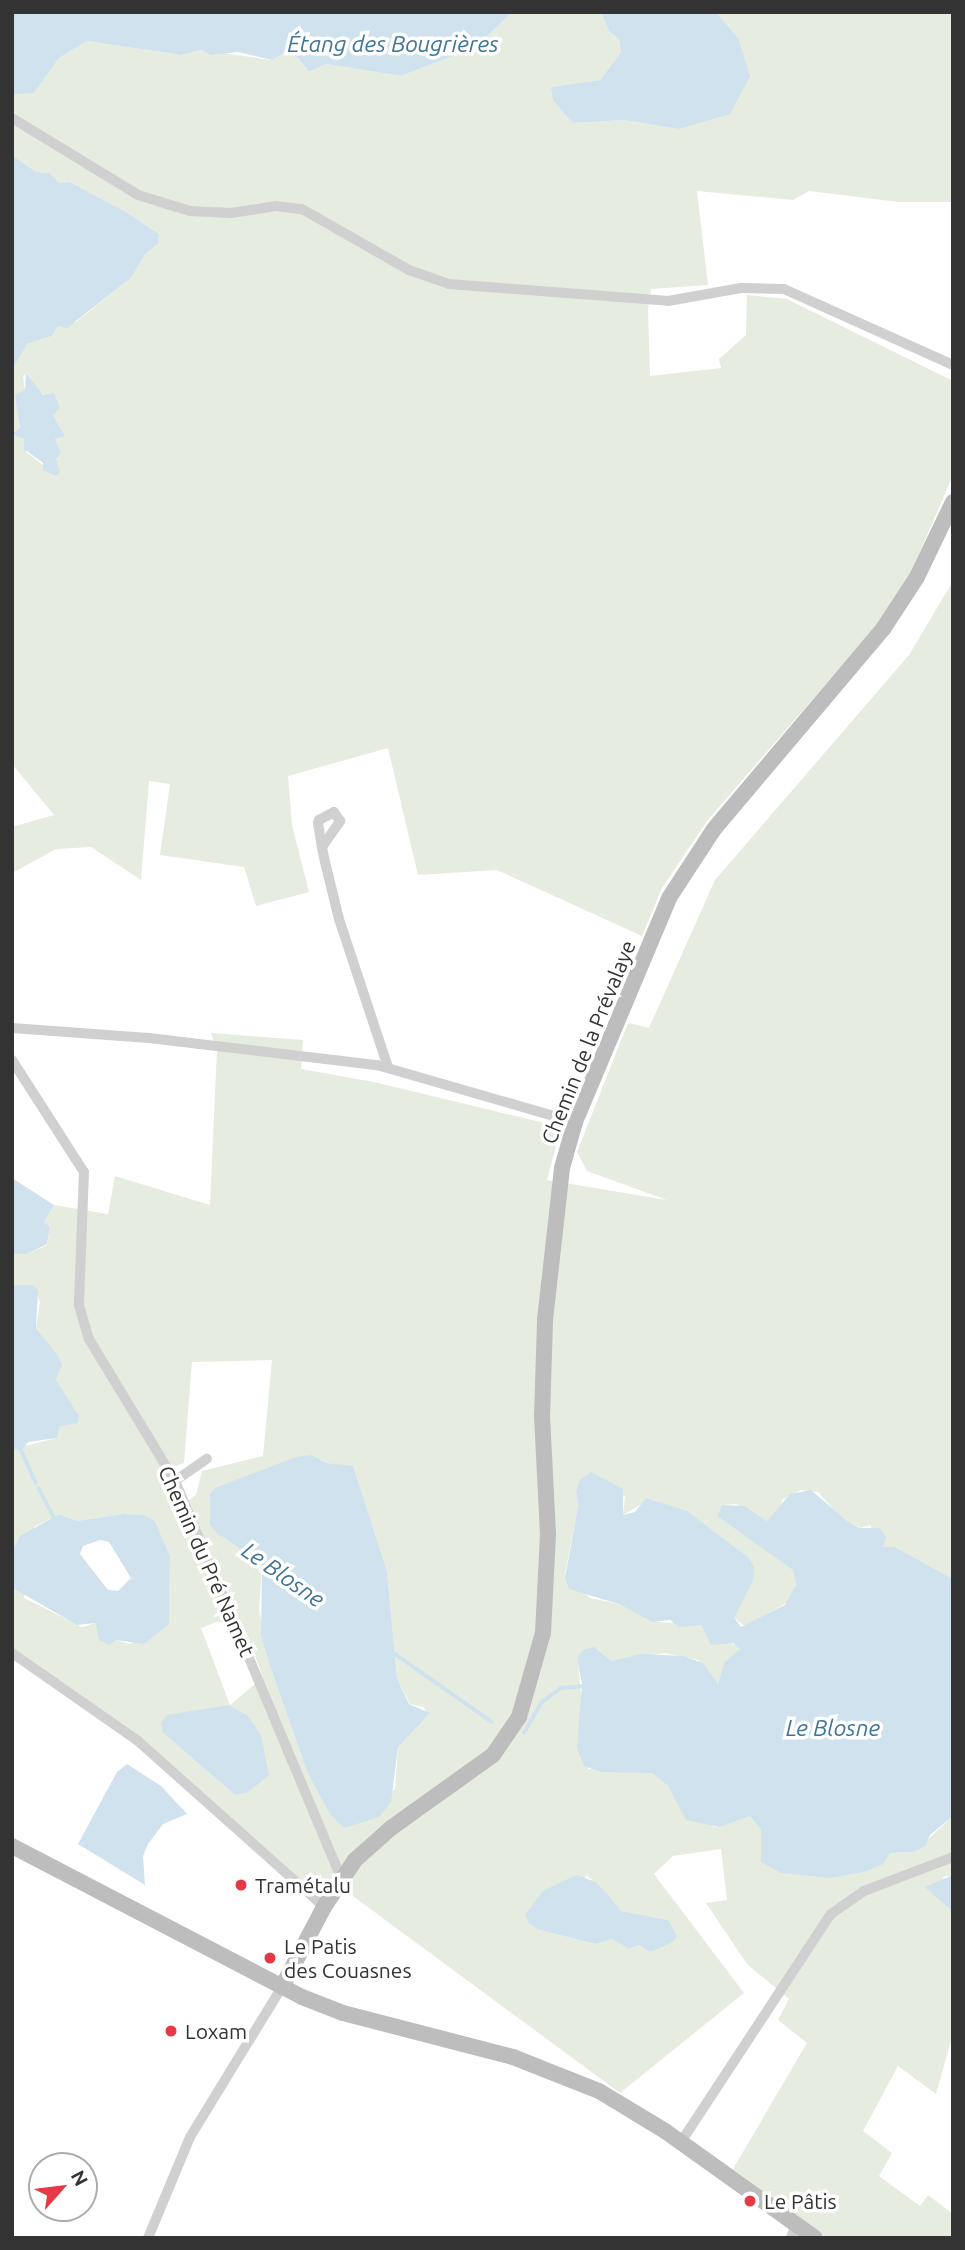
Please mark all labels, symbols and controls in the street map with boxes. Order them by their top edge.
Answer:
water label: Étang des Bougrières [287,30,499,58]
street label: Chemin de la Prévalaye [536,936,640,1148]
street label: Chemin du Pré Namet [154,1462,260,1660]
water label: Le Blosne [236,1537,330,1613]
water label: Le Blosne [786,1714,880,1742]
place label: Tramétalu [255,1872,351,1898]
marker: Tramétalu [233,1877,249,1893]
place label: Le Patis des Couasnes [284,1933,412,1983]
marker: Le Patis des Couasnes [262,1950,278,1966]
place label: Loxam [185,2018,247,2044]
marker: Loxam [163,2023,179,2039]
north arrow [28,2152,98,2222]
text: N [67,2167,93,2190]
place label: Le Pâtis [764,2188,837,2214]
marker: Le Pâtis [742,2193,758,2209]

